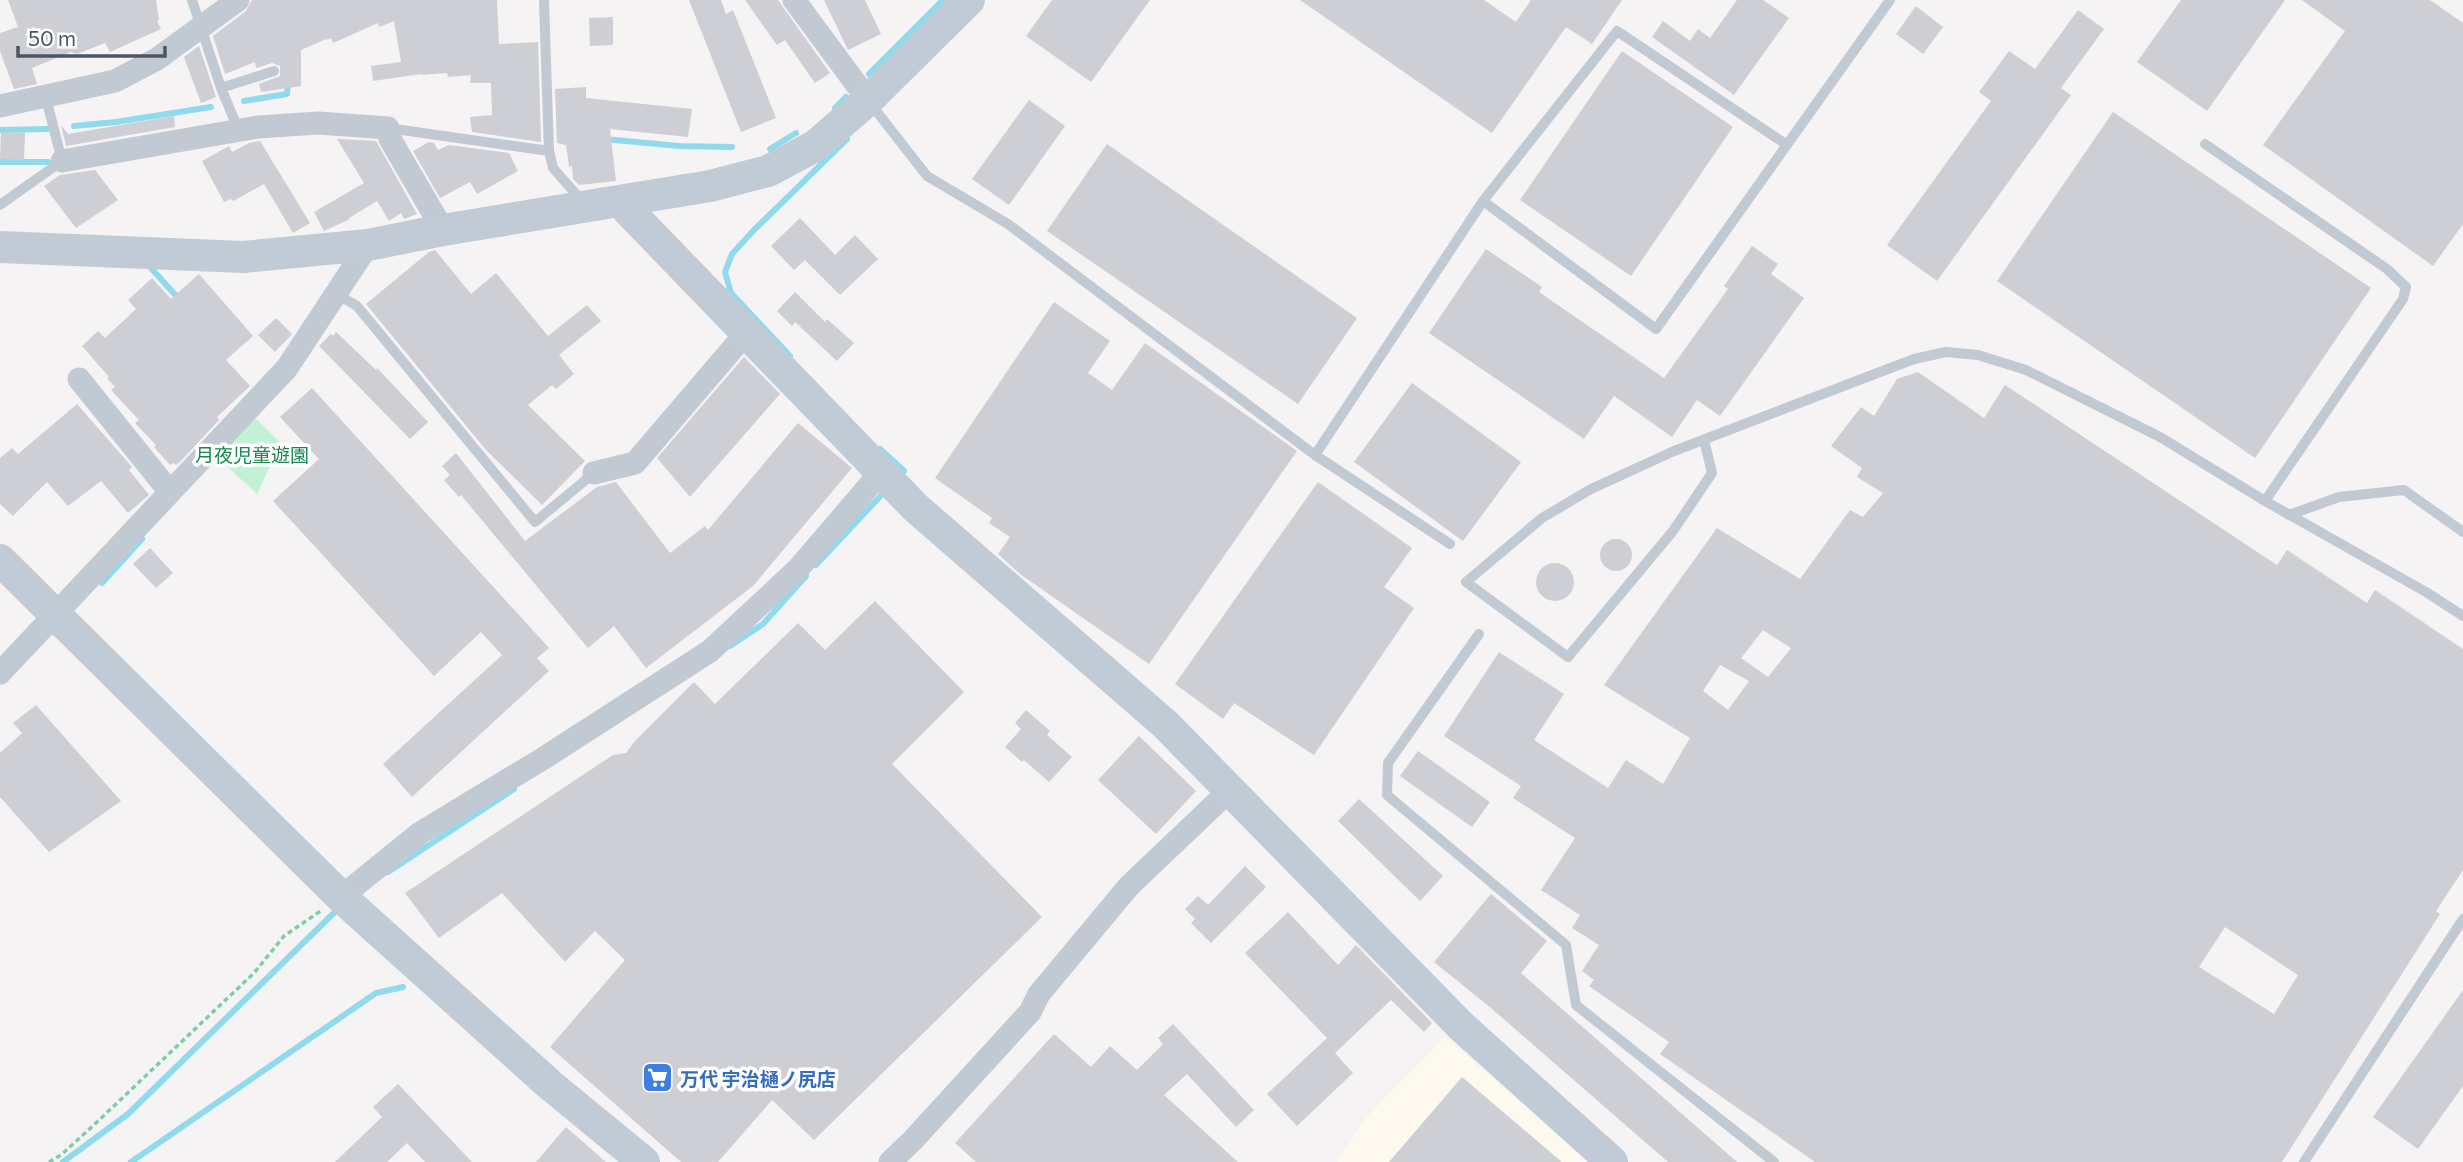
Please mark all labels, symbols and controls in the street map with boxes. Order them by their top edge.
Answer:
scale bar [18,14,164,58]
text: 50 m [28,25,76,50]
park label: 月夜児童遊園 [195,443,309,466]
supermarket icon: 万代 宇治樋ノ尻店 [640,1061,674,1095]
place label: 万代 宇治樋ノ尻店 [680,1067,836,1090]

